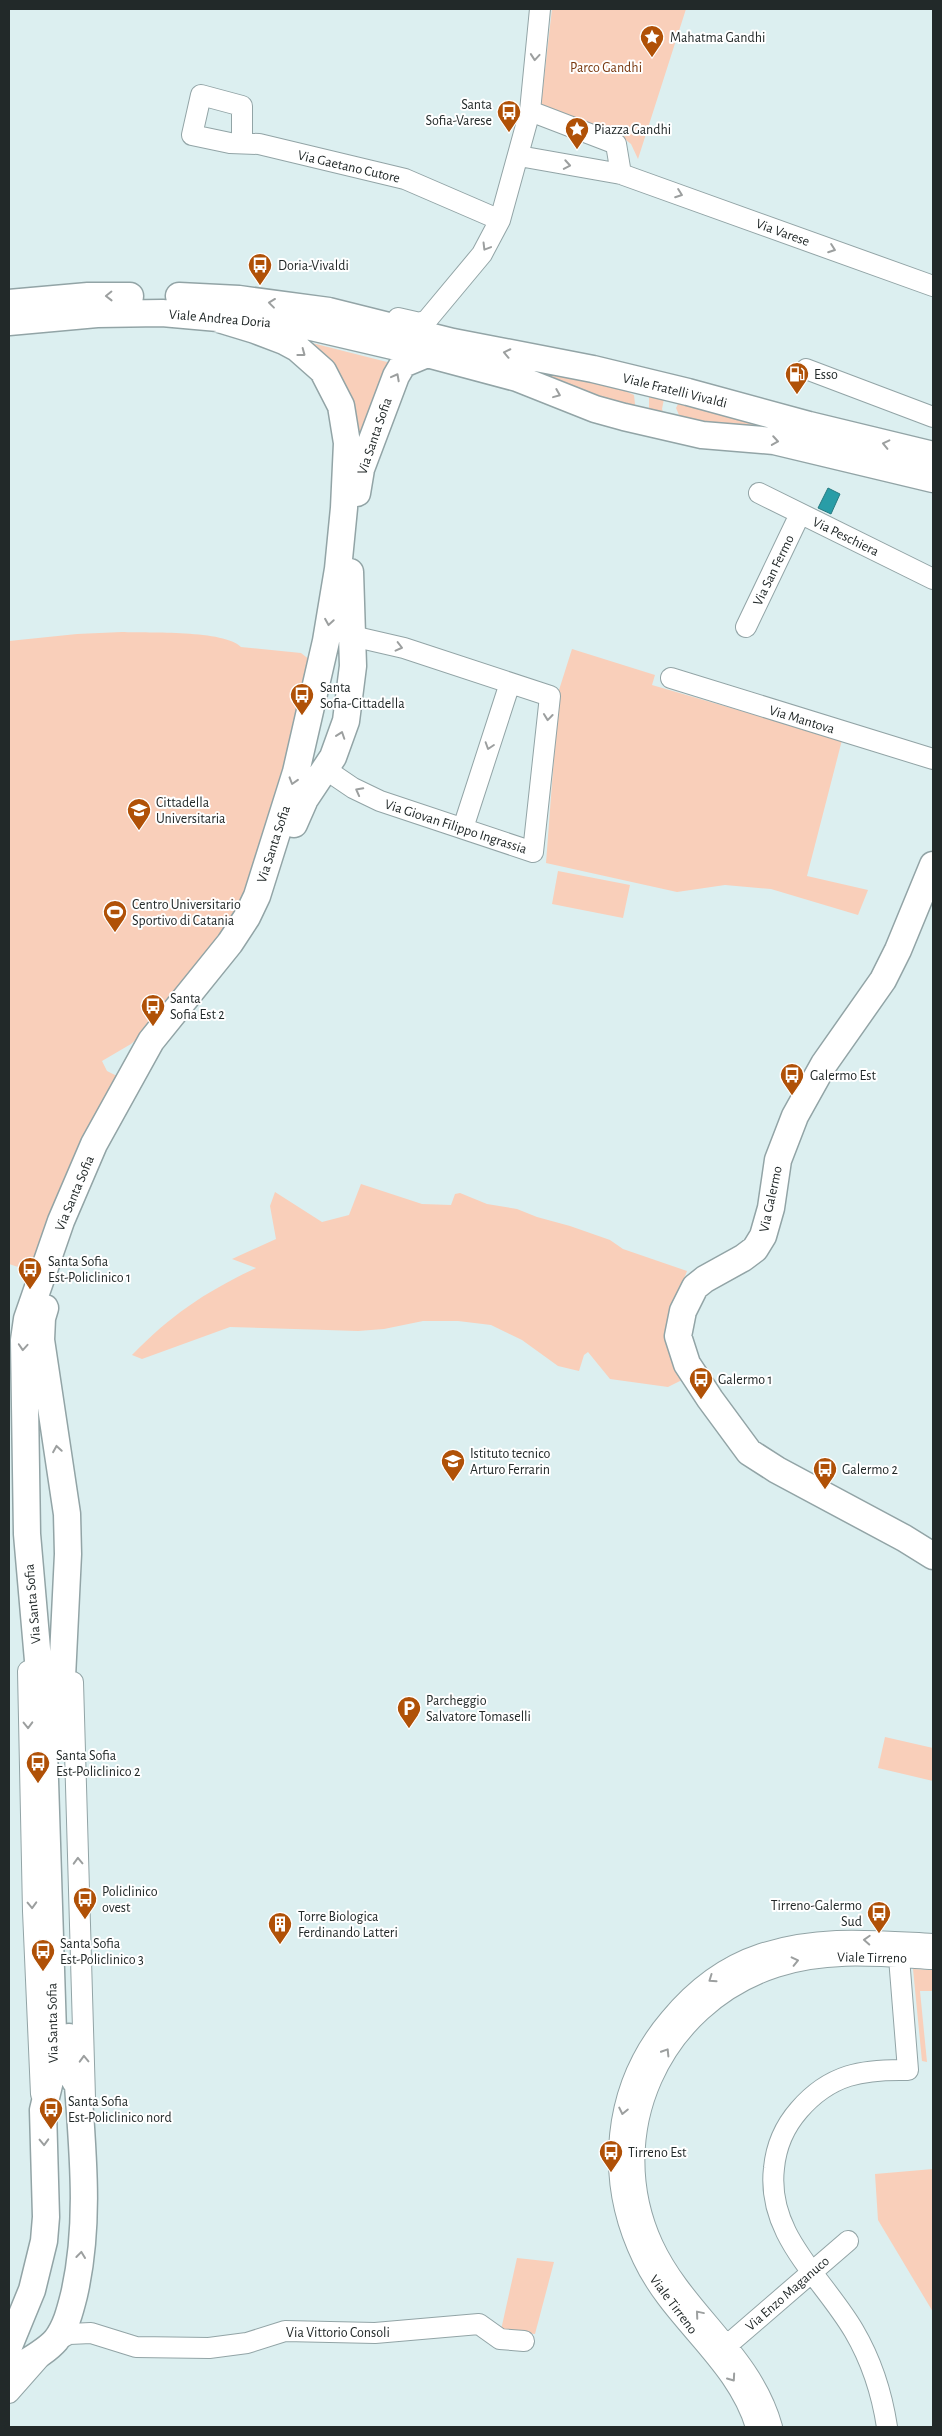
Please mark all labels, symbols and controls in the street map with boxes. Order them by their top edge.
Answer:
place icon: Mahatma Gandhi [639,24,665,58]
place label: Mahatma Gandhi [670,31,765,45]
one-way arrow [530,54,541,62]
park label: Parco Gandhi [570,61,642,75]
place label: Santa Sofia-Varese [426,98,493,128]
bus stop icon: Santa Sofia-Varese [496,99,522,133]
place icon: Piazza Gandhi [564,116,590,150]
place label: Piazza Gandhi [594,123,671,137]
street label: Via Gaetano Cutore [296,148,401,186]
one-way arrow [563,159,571,169]
one-way arrow [674,189,683,199]
street label: Via Varese [754,217,811,249]
one-way arrow [483,241,493,250]
one-way arrow [827,243,836,253]
bus stop icon: Doria-Vivaldi [247,252,273,286]
place label: Doria-Vivaldi [278,259,349,273]
one-way arrow [105,291,113,301]
one-way arrow [267,298,275,309]
street label: Viale Andrea Doria [168,308,272,330]
one-way arrow [297,347,306,356]
one-way arrow [502,348,511,359]
fuel station icon: Esso [784,361,810,395]
place label: Esso [814,368,838,382]
street label: Viale Fratelli Vivaldi [621,371,728,411]
one-way arrow [390,373,400,382]
one-way arrow [552,388,561,398]
street label: Via Santa Sofia [355,396,395,477]
one-way arrow [771,436,780,446]
one-way arrow [881,439,890,450]
street label: Via Peschiera [810,515,881,559]
street label: Via San Fermo [751,533,797,608]
one-way arrow [324,619,335,627]
one-way arrow [395,641,404,652]
place label: Santa Sofia-Cittadella [320,681,405,711]
bus stop icon: Santa Sofia-Cittadella [289,682,315,716]
street label: Via Mantova [767,703,837,737]
one-way arrow [543,714,554,722]
one-way arrow [335,732,345,740]
one-way arrow [485,741,495,750]
one-way arrow [289,776,299,784]
one-way arrow [356,787,365,797]
place label: Cittadella Universitaria [156,796,226,826]
school or university icon: Cittadella Universitaria [126,797,152,831]
street label: Via Giovan Filippo Ingrassia [383,797,529,857]
street label: Via Santa Sofia [255,803,293,885]
place label: Centro Universitario Sportivo di Catania [132,898,241,928]
sports icon: Centro Universitario Sportivo di Catania [102,899,128,933]
place label: Santa Sofia Est 2 [170,992,225,1022]
bus stop icon: Santa Sofia Est 2 [140,993,166,1027]
bus stop icon: Galermo Est [779,1062,805,1096]
place label: Galermo Est [810,1069,876,1083]
street label: Via Santa Sofia [53,1153,97,1233]
street label: Via Galermo [757,1165,785,1234]
place label: Santa Sofia Est-Policlinico 1 [48,1255,131,1285]
bus stop icon: Santa Sofia Est-Policlinico 1 [17,1256,43,1290]
one-way arrow [18,1344,29,1352]
bus stop icon: Galermo 1 [688,1366,714,1400]
place label: Galermo 1 [718,1373,772,1387]
one-way arrow [52,1444,63,1452]
place label: Istituto tecnico Arturo Ferrarin [470,1447,551,1477]
school or university icon: Istituto tecnico Arturo Ferrarin [440,1448,466,1482]
bus stop icon: Galermo 2 [812,1456,838,1490]
place label: Galermo 2 [842,1463,898,1477]
street label: Via Santa Sofia [22,1563,43,1645]
place label: Parcheggio Salvatore Tomaselli [426,1694,531,1724]
parking icon: Parcheggio Salvatore Tomaselli [396,1695,422,1729]
one-way arrow [23,1721,34,1729]
place label: Santa Sofia Est-Policlinico 2 [56,1749,140,1779]
bus stop icon: Santa Sofia Est-Policlinico 2 [25,1750,51,1784]
one-way arrow [73,1857,84,1865]
place label: Policlinico ovest [102,1885,158,1915]
bus stop icon: Policlinico ovest [72,1886,98,1920]
place label: Tirreno-Galermo Sud [771,1899,862,1929]
bus stop icon: Tirreno-Galermo Sud [866,1900,892,1934]
one-way arrow [27,1901,38,1909]
place label: Torre Biologica Ferdinando Latteri [298,1910,398,1940]
building icon: Torre Biologica Ferdinando Latteri [267,1911,293,1945]
one-way arrow [863,1935,871,1946]
place label: Santa Sofia Est-Policlinico 3 [60,1937,144,1967]
bus stop icon: Santa Sofia Est-Policlinico 3 [30,1938,56,1972]
street label: Viale Tirreno [837,1950,907,1966]
one-way arrow [791,1957,800,1967]
one-way arrow [709,1973,718,1982]
street label: Via Santa Sofia [45,1982,61,2063]
one-way arrow [660,2049,669,2058]
one-way arrow [79,2055,90,2063]
place label: Santa Sofia Est-Policlinico nord [68,2095,172,2125]
bus stop icon: Santa Sofia Est-Policlinico nord [38,2096,64,2130]
one-way arrow [619,2106,629,2115]
one-way arrow [39,2138,49,2146]
bus stop icon: Tirreno Est [598,2139,624,2173]
place label: Tirreno Est [628,2146,687,2160]
one-way arrow [75,2251,86,2259]
street label: Via Enzo Maganuco [743,2254,832,2334]
street label: Viale Tirreno [647,2273,700,2337]
one-way arrow [696,2310,705,2319]
street label: Via Vittorio Consoli [286,2326,390,2340]
one-way arrow [726,2373,735,2382]

